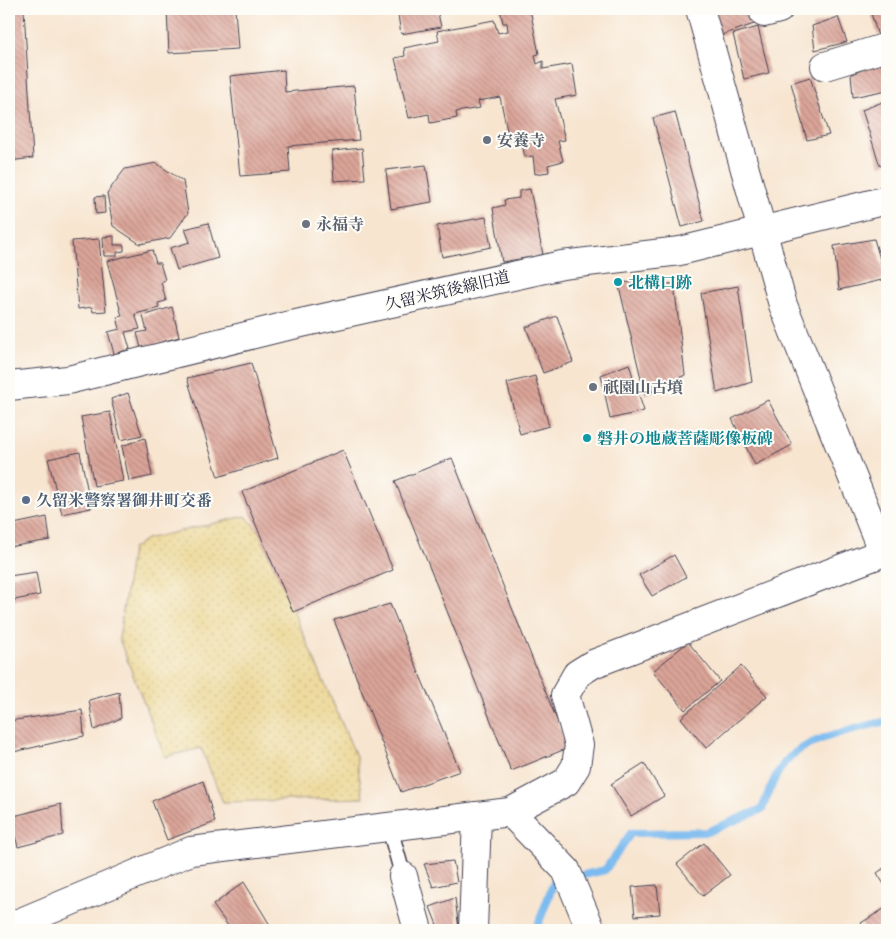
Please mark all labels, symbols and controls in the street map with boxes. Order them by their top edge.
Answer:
place label: 安養寺 [497,131,545,150]
marker: 安養寺 [481,134,493,146]
place label: 永福寺 [316,215,364,234]
marker: 永福寺 [300,218,312,230]
street label: 久留米筑後線旧道 [383,267,512,314]
place label: 北構口跡 [628,273,692,292]
marker: 北構口跡 [612,276,624,288]
place label: 祇園山古墳 [603,378,683,397]
marker: 祇園山古墳 [587,381,599,393]
place label: 磐井の地蔵菩薩彫像板碑 [597,429,773,448]
marker: 磐井の地蔵菩薩彫像板碑 [581,432,593,444]
place label: 久留米警察署御井町交番 [36,491,212,510]
marker: 久留米警察署御井町交番 [20,494,32,506]

